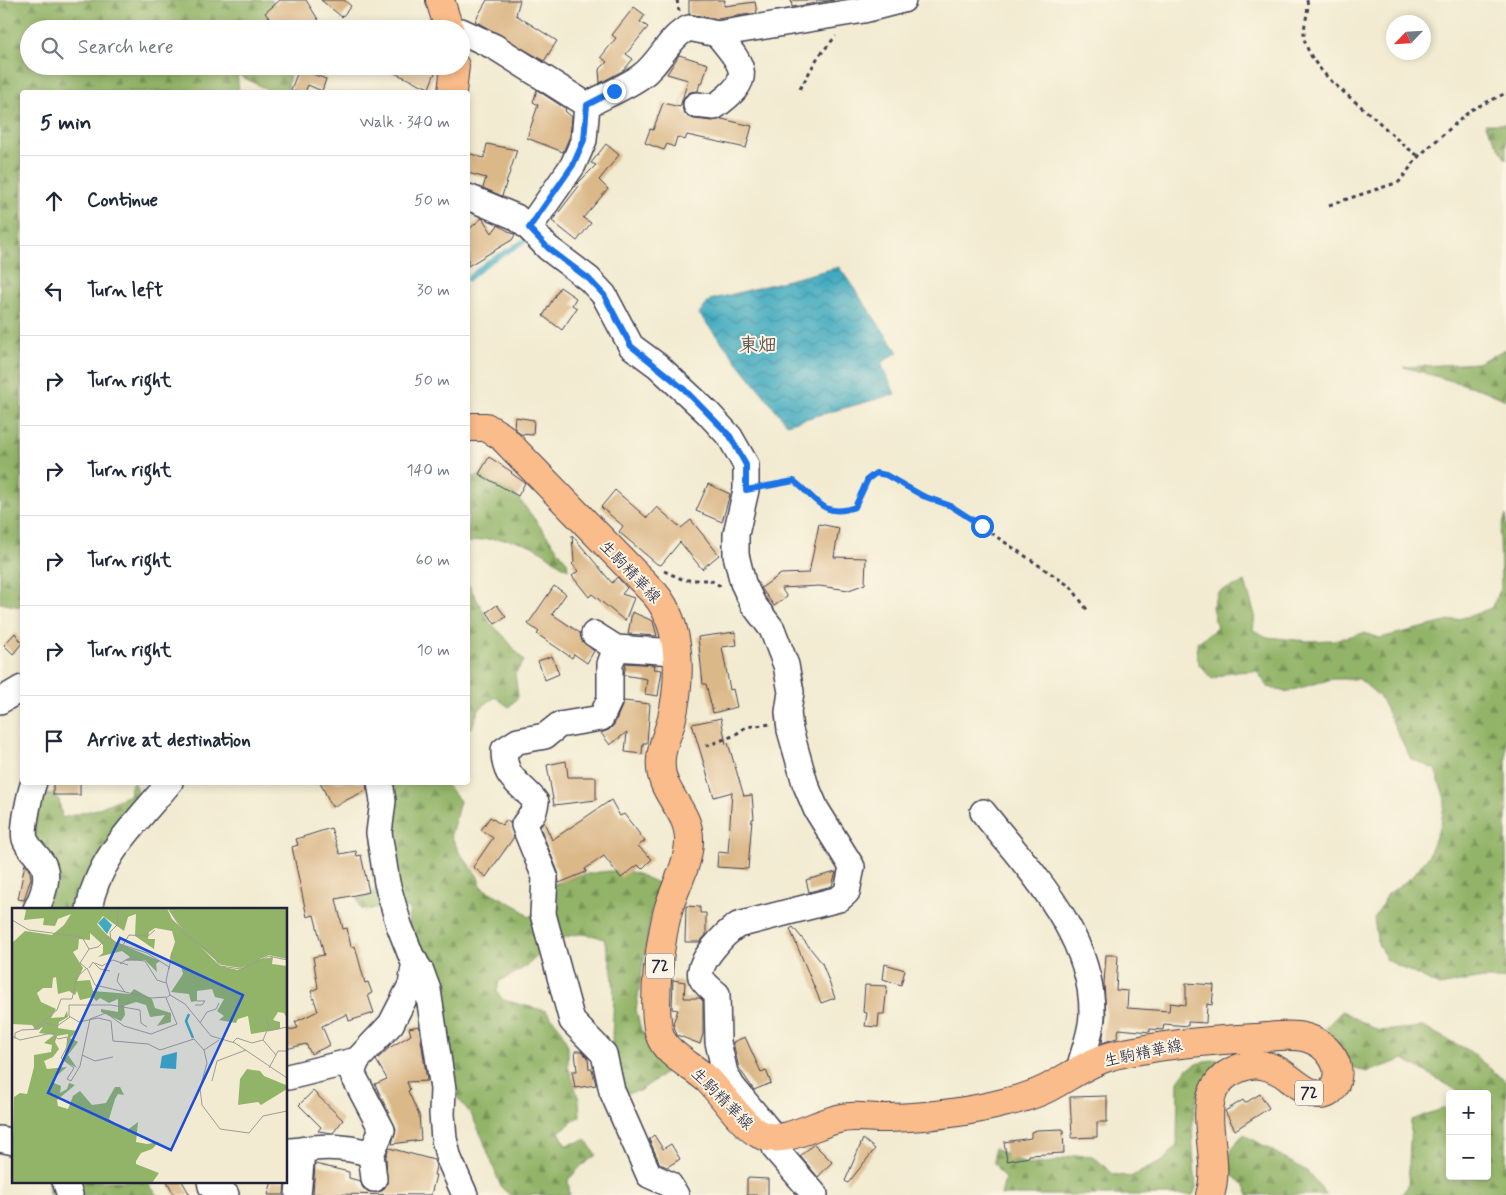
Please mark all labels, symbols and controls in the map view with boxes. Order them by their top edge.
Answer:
north arrow [1386,15,1431,60]
search box [20,20,470,75]
icon: search [38,34,66,62]
text: Search here [78,35,174,60]
route end [603,80,626,103]
text: 5 min [40,109,92,137]
text: Walk · 340 m [360,112,450,133]
icon: ahead [40,187,68,215]
text: Continue [87,188,158,213]
text: 50 m [414,190,450,211]
icon: left [40,277,68,305]
text: Turn left [87,278,163,303]
text: 30 m [417,280,450,301]
district label: 東畑 [739,333,777,358]
icon: right [40,367,68,395]
text: Turn right [87,368,171,393]
text: 50 m [414,370,450,391]
icon: right [40,457,68,485]
text: Turn right [87,458,171,483]
text: 140 m [406,460,450,481]
route start [971,515,994,538]
street label: 生駒精華線 [595,536,665,608]
icon: right [40,547,68,575]
text: Turn right [87,548,171,573]
text: 60 m [416,550,450,571]
icon: right [40,637,68,665]
text: Turn right [87,638,171,663]
text: 10 m [417,640,450,661]
icon: arrive [40,727,68,755]
text: Arrive at destination [87,728,251,753]
inset map [12,908,288,1182]
road number: 72 [646,954,674,978]
street label: 生駒精華線 [1102,1035,1185,1072]
street label: 生駒精華線 [686,1063,758,1135]
road number: 72 [1295,1080,1323,1106]
map controls [1446,1090,1491,1180]
button: + [1446,1090,1491,1135]
button: − [1446,1135,1491,1180]

